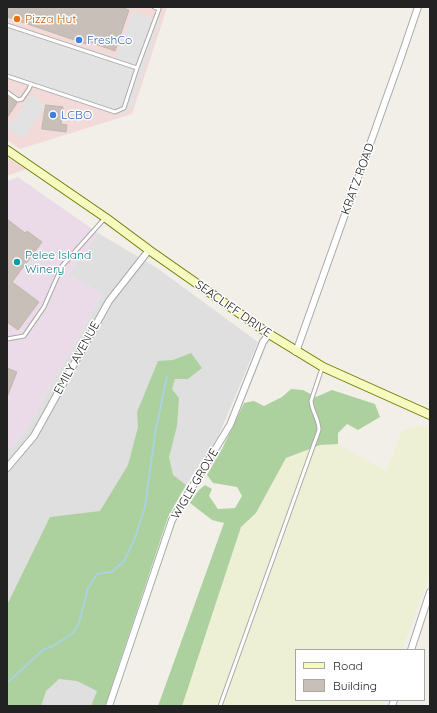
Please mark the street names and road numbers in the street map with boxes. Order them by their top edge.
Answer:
street label: KRATZ ROAD [338,141,378,217]
street label: SEACLIFF DRIVE [192,277,274,341]
street label: EMILY AVENUE [51,319,103,397]
street label: WIGLE GROVE [168,446,222,522]

